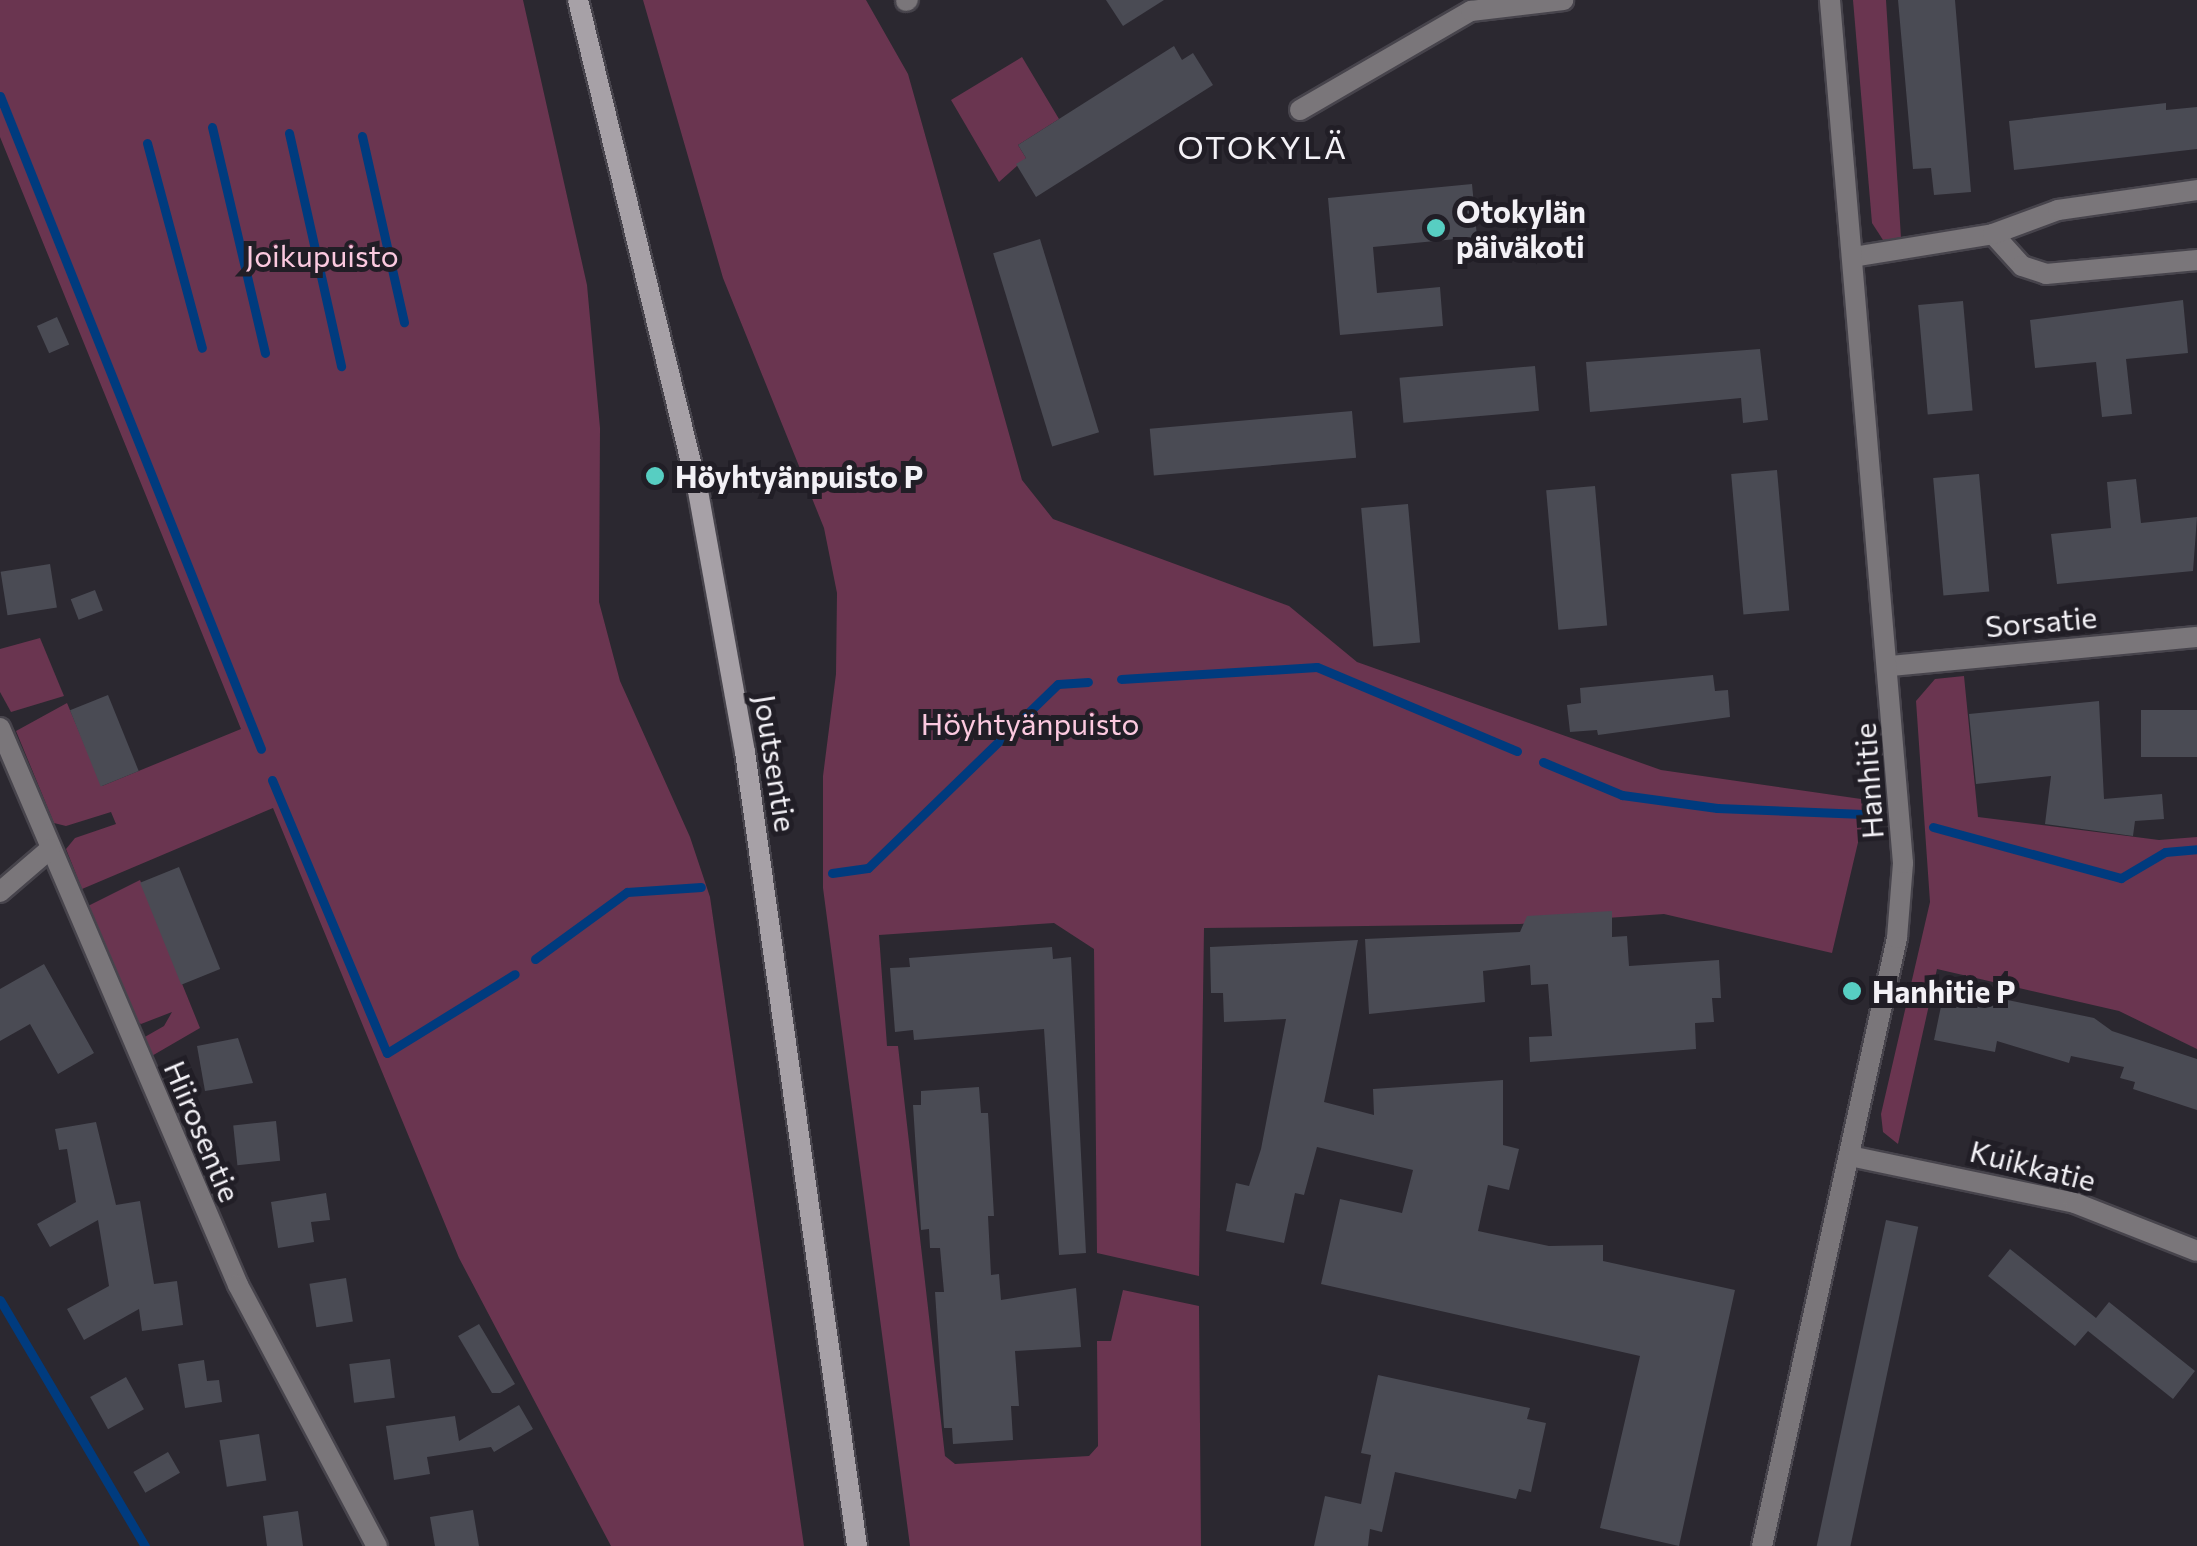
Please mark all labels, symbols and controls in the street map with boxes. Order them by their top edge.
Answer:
district label: OTOKYLÄ [1177,127,1349,165]
place label: Otokylän päiväkoti [1456,193,1586,264]
marker: Otokylän päiväkoti [1425,217,1447,239]
park label: Joikupuisto [245,237,399,273]
place label: Höyhtyänpuisto P [675,458,923,494]
marker: Höyhtyänpuisto P [644,465,666,487]
street label: Sorsatie [1984,598,2098,644]
street label: Joutsentie [747,692,805,834]
park label: Höyhtyänpuisto [921,705,1139,741]
street label: Hanhitie [1846,722,1890,840]
place label: Hanhitie P [1872,973,2015,1009]
marker: Hanhitie P [1841,980,1863,1002]
street label: Hiirosentie [157,1055,249,1207]
street label: Kuikkatie [1966,1132,2100,1198]

